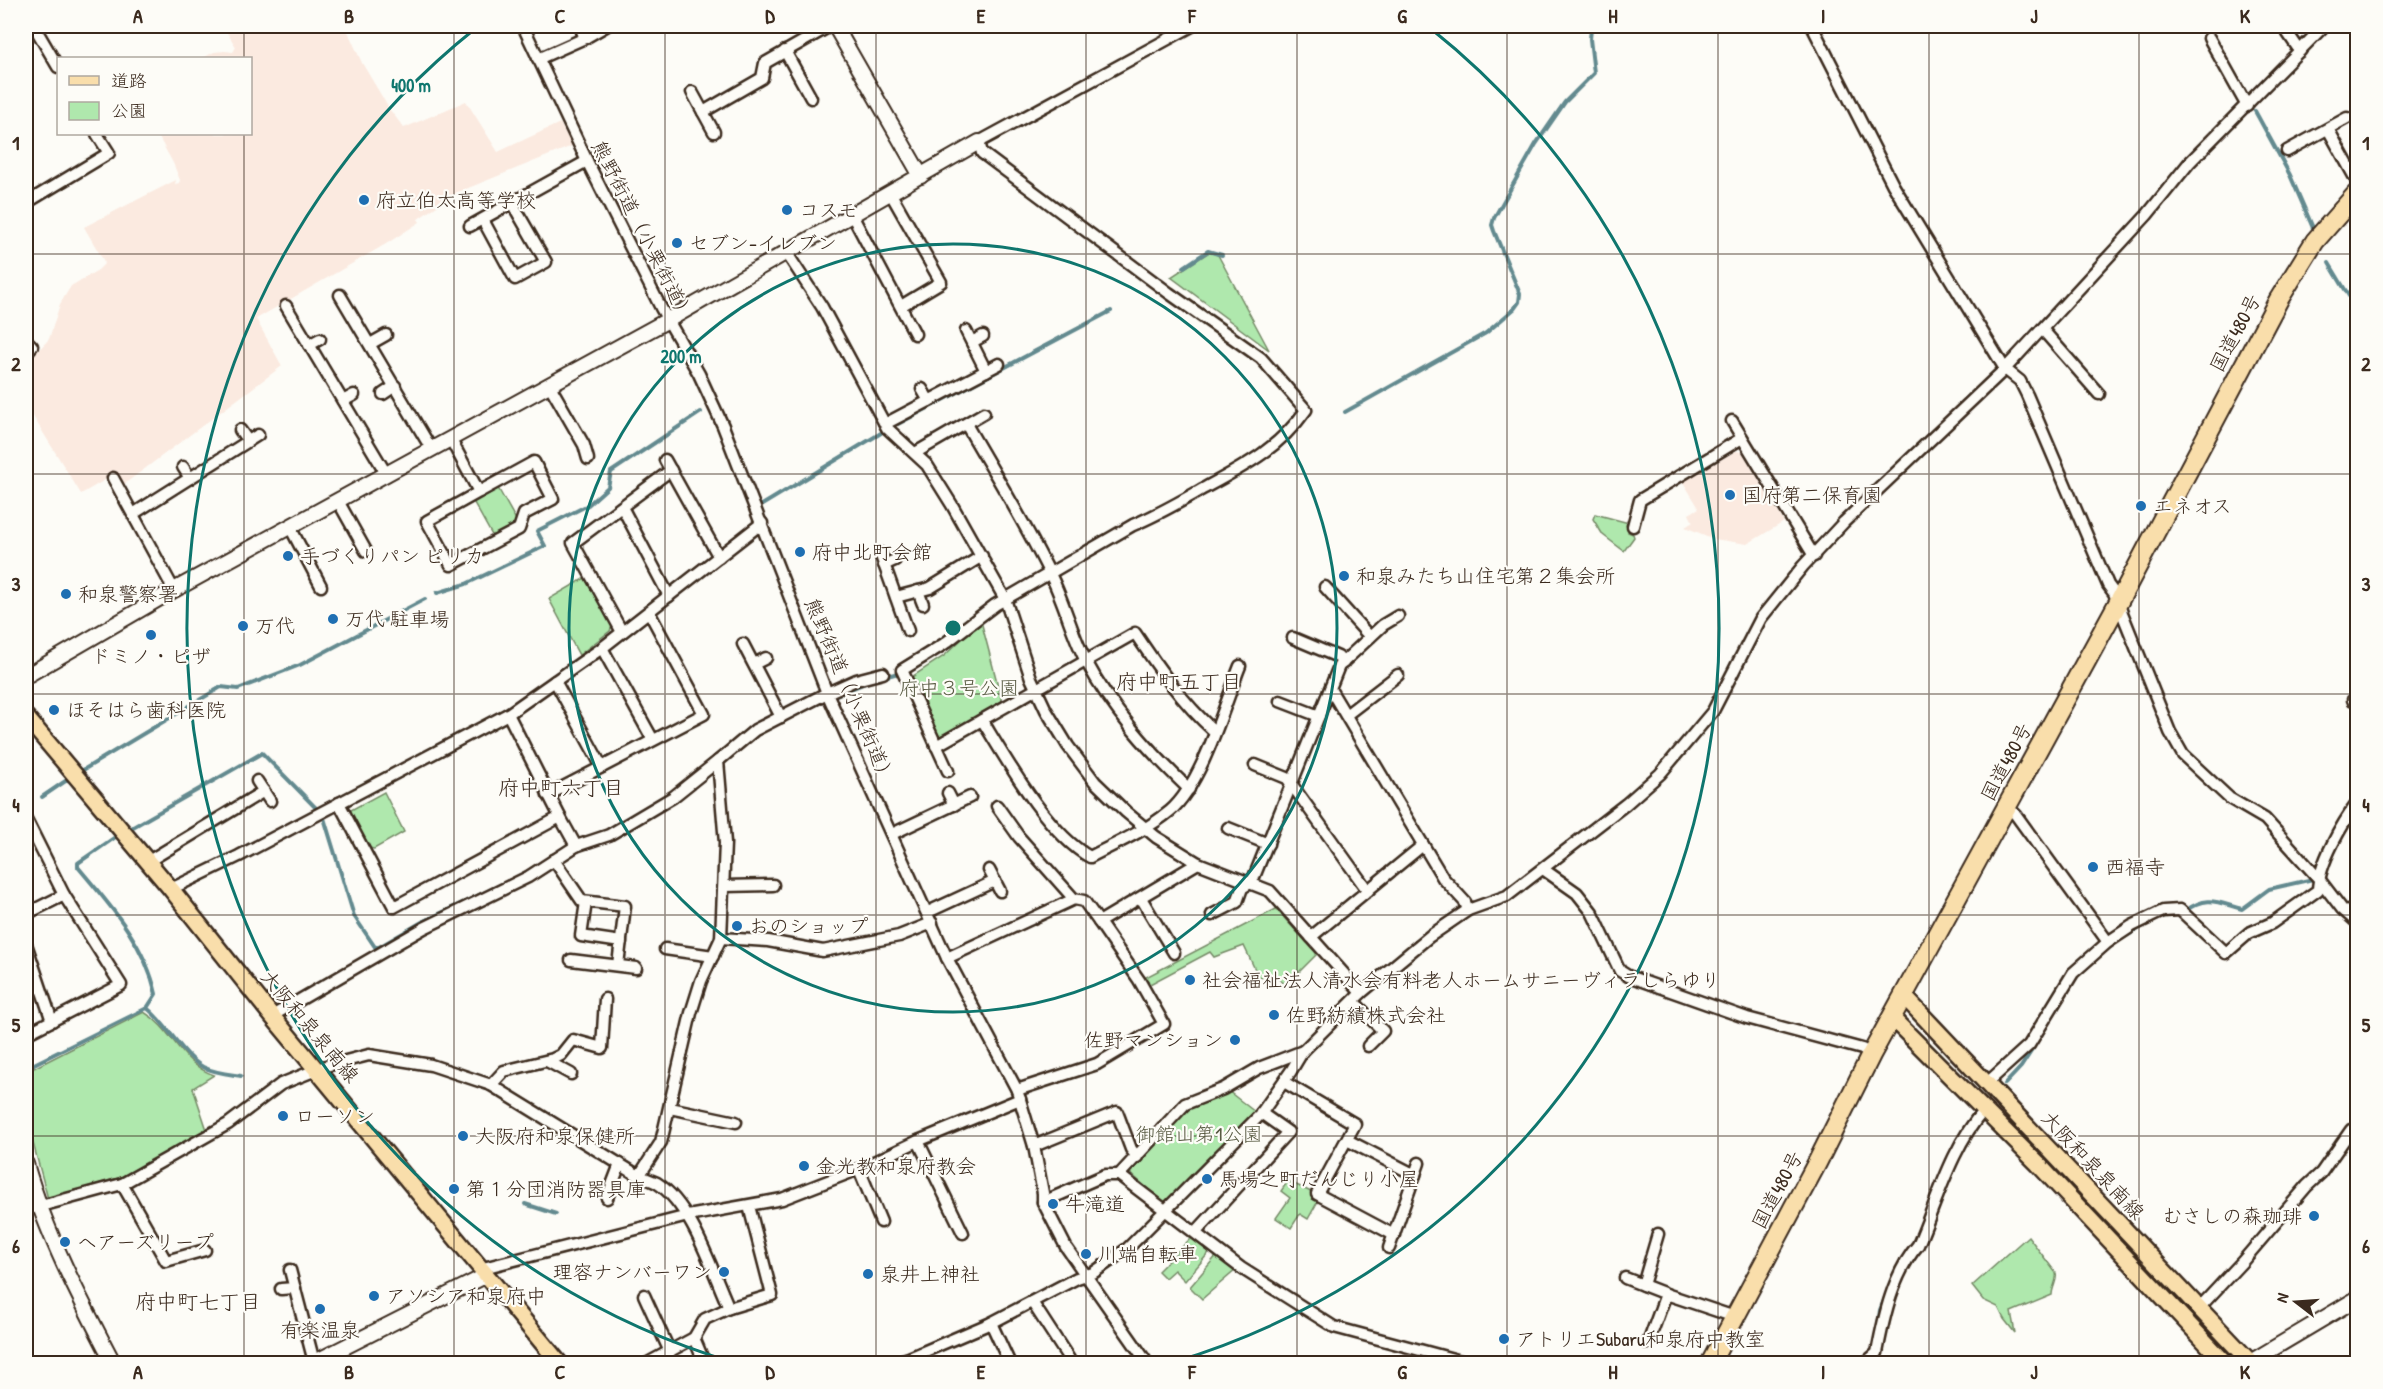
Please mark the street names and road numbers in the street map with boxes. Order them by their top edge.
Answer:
street label: 熊野街道（小栗街道） [586,136,701,326]
street label: 国道480号 [2203,289,2266,377]
street label: 熊野街道（小栗街道） [799,593,902,788]
street label: 国道480号 [1974,718,2037,806]
street label: 大阪和泉泉南線 [255,963,366,1088]
street label: 大阪和泉泉南線 [2036,1104,2151,1225]
street label: 国道480号 [1745,1146,1808,1234]

